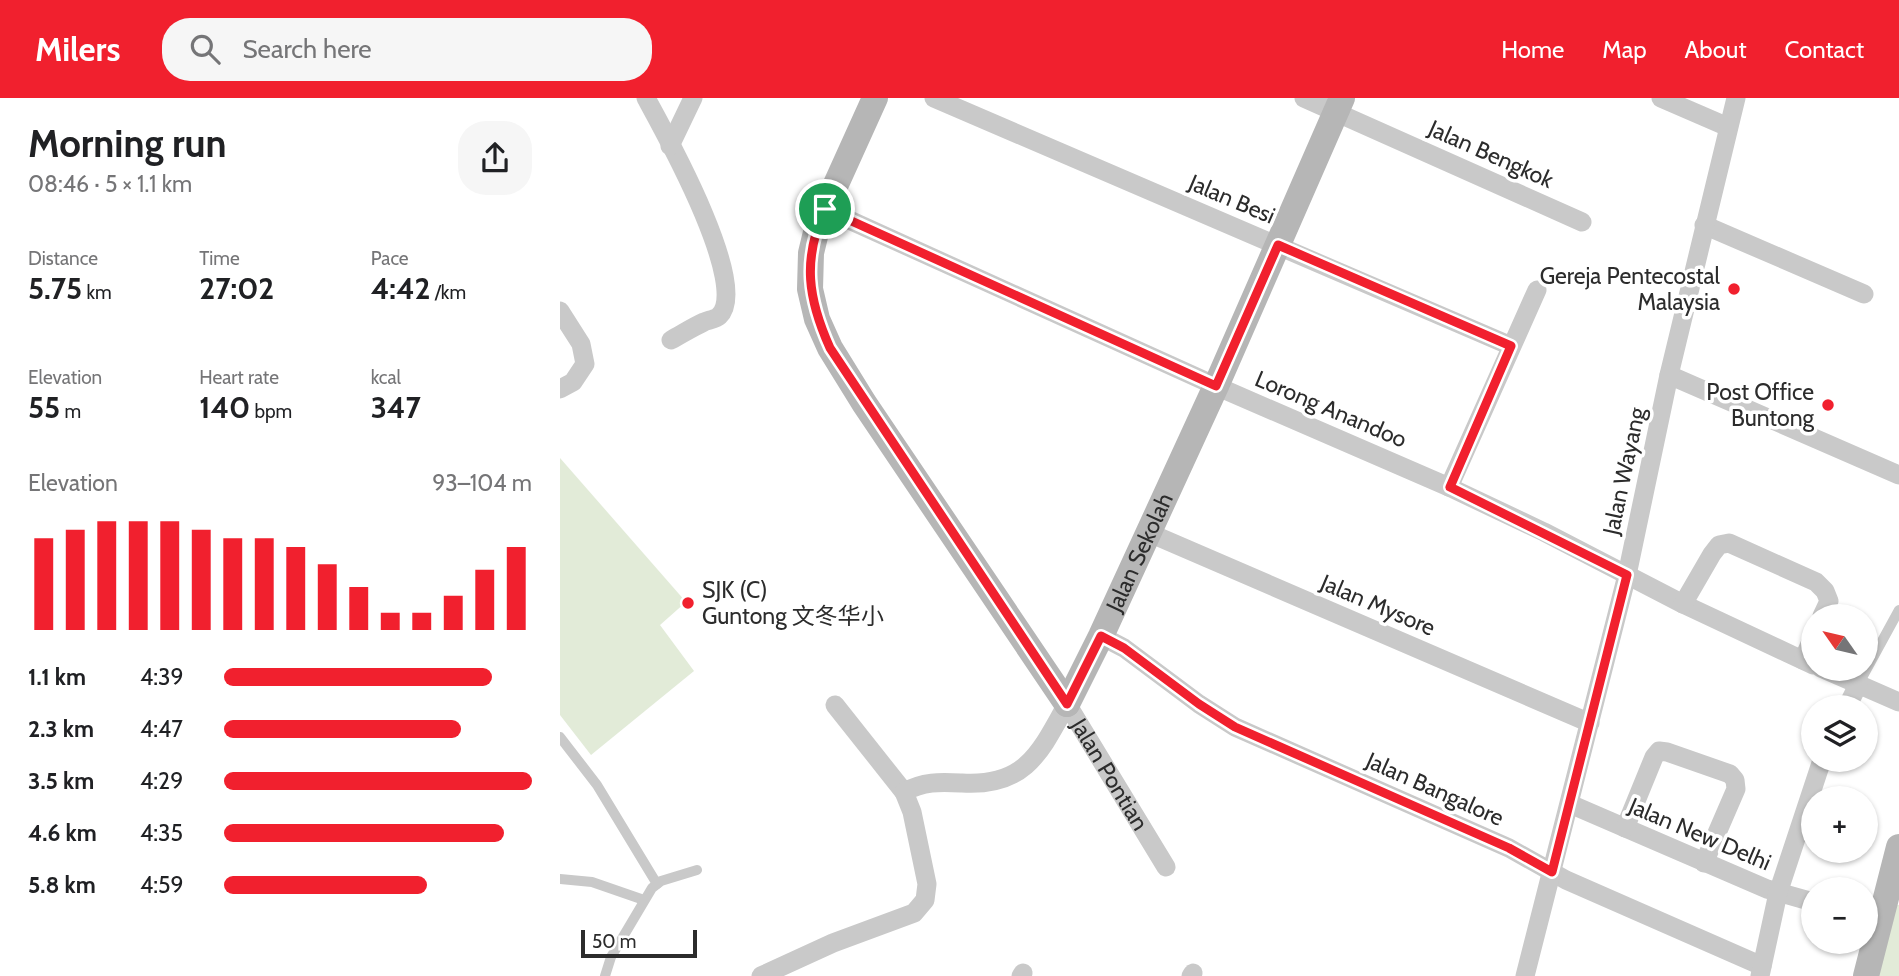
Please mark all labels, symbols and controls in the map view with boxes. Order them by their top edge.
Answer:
search box [162,18,652,81]
text: Milers [35,29,120,69]
icon: search [186,30,224,68]
text: Search here [242,33,372,65]
text: Home [1501,35,1564,64]
text: Map [1602,35,1647,64]
text: About [1685,35,1747,64]
text: Contact [1785,35,1864,64]
street label: Jalan Bengkok [1423,114,1558,194]
text: Morning run [28,120,227,167]
button: share [458,121,532,195]
street label: Jalan Besi [1184,168,1279,230]
text: 08:46 · 5 × 1.1 km [28,170,192,198]
pin [795,179,855,239]
icon: arrive [806,190,844,228]
text: Distance [28,247,98,270]
text: Time [199,247,240,270]
text: Pace [371,247,409,270]
place label: Gereja Pentecostal Malaysia [1540,262,1721,316]
text: 5.75 [28,270,82,307]
text: 27:02 [199,270,274,307]
text: 4:42 [371,270,430,307]
text: km [82,281,112,304]
text: /km [430,281,466,304]
marker: Gereja Pentecostal Malaysia [1726,281,1742,297]
street label: Lorong Anandoo [1251,364,1411,454]
text: Elevation [28,366,102,389]
text: Heart rate [199,366,279,389]
text: kcal [371,366,401,389]
place label: Post Office Buntong [1706,378,1815,432]
text: 55 [28,389,60,426]
text: 140 [199,389,250,426]
text: 347 [371,389,421,426]
marker: Post Office Buntong [1820,397,1836,413]
text: m [60,400,81,423]
text: bpm [250,400,292,423]
street label: Jalan Wayang [1597,404,1651,538]
text: Elevation [28,469,118,497]
text: 93–104 m [432,469,532,497]
street label: Jalan Sekolah [1100,489,1179,617]
street label: Jalan Mysore [1316,568,1440,642]
place label: SJK (C) Guntong 文冬华小 [702,576,884,630]
marker: SJK (C) Guntong 文冬华小 [680,595,696,611]
north arrow [1801,604,1878,681]
map controls [1801,604,1878,954]
text: 1.1 km [28,663,86,691]
text: 4:39 [140,663,184,691]
button: layers [1801,695,1878,772]
street label: Jalan Pontian [1065,712,1154,835]
text: 2.3 km [28,715,94,743]
text: 4:47 [140,715,183,743]
street label: Jalan Bangalore [1361,746,1508,832]
text: 3.5 km [28,767,94,795]
text: 4:29 [140,767,183,795]
button: + [1801,786,1878,863]
street label: Jalan New Delhi [1624,791,1775,877]
text: 4.6 km [28,819,97,847]
text: 4:35 [140,819,183,847]
text: 5.8 km [28,871,96,899]
text: 4:59 [140,871,184,899]
button: − [1801,877,1878,954]
scale bar [581,927,696,959]
text: 50 m [592,930,636,953]

